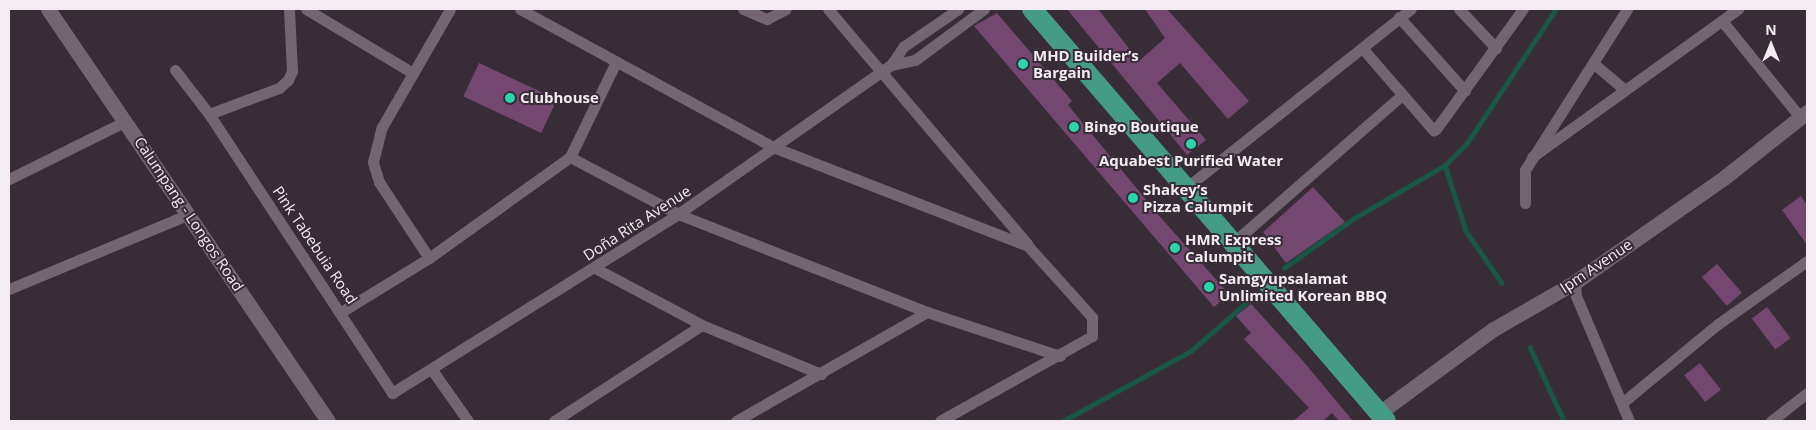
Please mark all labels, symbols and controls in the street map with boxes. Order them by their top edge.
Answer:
north arrow [1746,20,1796,70]
text: N [1765,20,1777,39]
place label: MHD Builder’s Bargain [1033,46,1139,81]
marker: MHD Builder’s Bargain [1017,58,1029,70]
place label: Clubhouse [520,89,599,107]
marker: Clubhouse [504,92,516,104]
place label: Bingo Boutique [1084,118,1199,136]
marker: Bingo Boutique [1068,121,1080,133]
street label: Calumpang - Longos Road [131,133,247,295]
marker: Aquabest Purified Water [1185,138,1197,150]
place label: Aquabest Purified Water [1099,152,1283,170]
place label: Shakey’s Pizza Calumpit [1143,180,1253,215]
street label: Doña Rita Avenue [580,182,694,264]
street label: Pink Tabebuia Road [269,183,361,307]
marker: Shakey’s Pizza Calumpit [1127,192,1139,204]
place label: HMR Express Calumpit [1185,230,1282,265]
street label: Ipm Avenue [1556,235,1636,297]
marker: HMR Express Calumpit [1169,242,1181,254]
place label: Samgyupsalamat Unlimited Korean BBQ [1219,269,1387,304]
marker: Samgyupsalamat Unlimited Korean BBQ [1203,281,1215,293]

